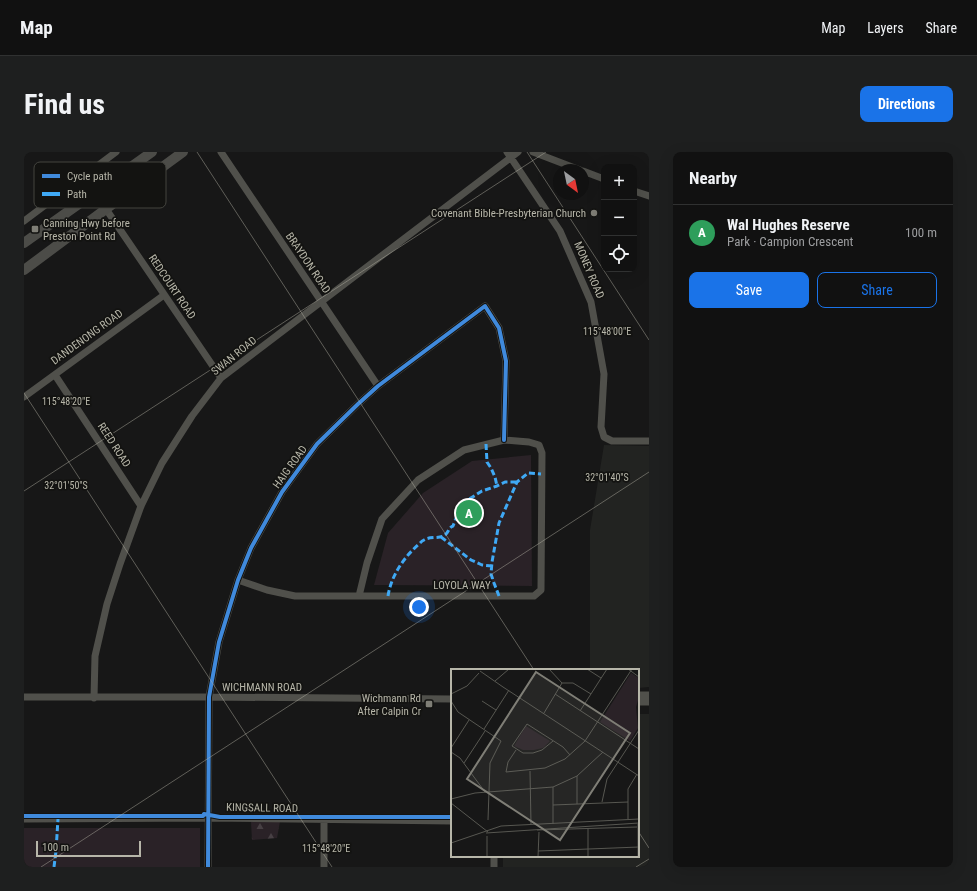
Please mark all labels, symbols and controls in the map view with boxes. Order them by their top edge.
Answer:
text: Map [20,16,53,39]
text: Map [821,20,845,36]
text: Layers [867,20,904,36]
text: Share [926,20,957,36]
button: Directions [860,86,953,122]
text: Find us [24,88,105,121]
legend [34,162,166,208]
north arrow [553,164,589,200]
map controls [601,164,637,272]
button: + [601,164,637,200]
text: Nearby [689,168,737,188]
text: Cycle path [67,170,112,183]
text: Path [67,188,87,201]
button: − [601,200,637,236]
place label: Covenant Bible-Presbyterian Church [431,207,586,220]
marker: Covenant Bible-Presbyterian Church [589,208,599,218]
text: Wal Hughes Reserve [727,216,850,234]
place label: Canning Hwy before Preston Point Rd [43,217,130,243]
marker: Canning Hwy before Preston Point Rd [30,224,40,234]
text: A [698,225,706,240]
text: 100 m [905,225,937,240]
street label: BRAYDON ROAD [283,230,333,296]
text: Park · Campion Crescent [727,234,853,249]
button: locate [601,236,637,272]
street label: MONEY ROAD [571,240,607,300]
street label: REDCOURT ROAD [146,252,198,322]
button: Save [689,272,809,308]
button: Share [817,272,937,308]
street label: DANDENONG ROAD [49,307,125,367]
text: 115°48'00"E [583,326,631,337]
street label: SWAN ROAD [209,334,259,378]
text: 115°48'20"E [42,396,90,407]
street label: REED ROAD [95,420,133,470]
street label: HAIG ROAD [270,443,310,491]
text: 32°01'40"S [585,472,629,483]
text: 32°01'50"S [44,480,88,491]
pin: A [456,498,482,528]
street label: LOYOLA WAY [433,579,491,592]
your location [409,597,429,617]
inset map [451,669,639,857]
street label: WICHMANN ROAD [222,681,302,694]
place label: Wichmann Rd After Calpin Cr [357,692,422,718]
marker: Wichmann Rd After Calpin Cr [424,699,434,709]
street label: KINGSALL ROAD [226,801,298,815]
scale bar [36,839,141,858]
text: 100 m [42,841,69,854]
text: 115°48'20"E [302,843,350,854]

